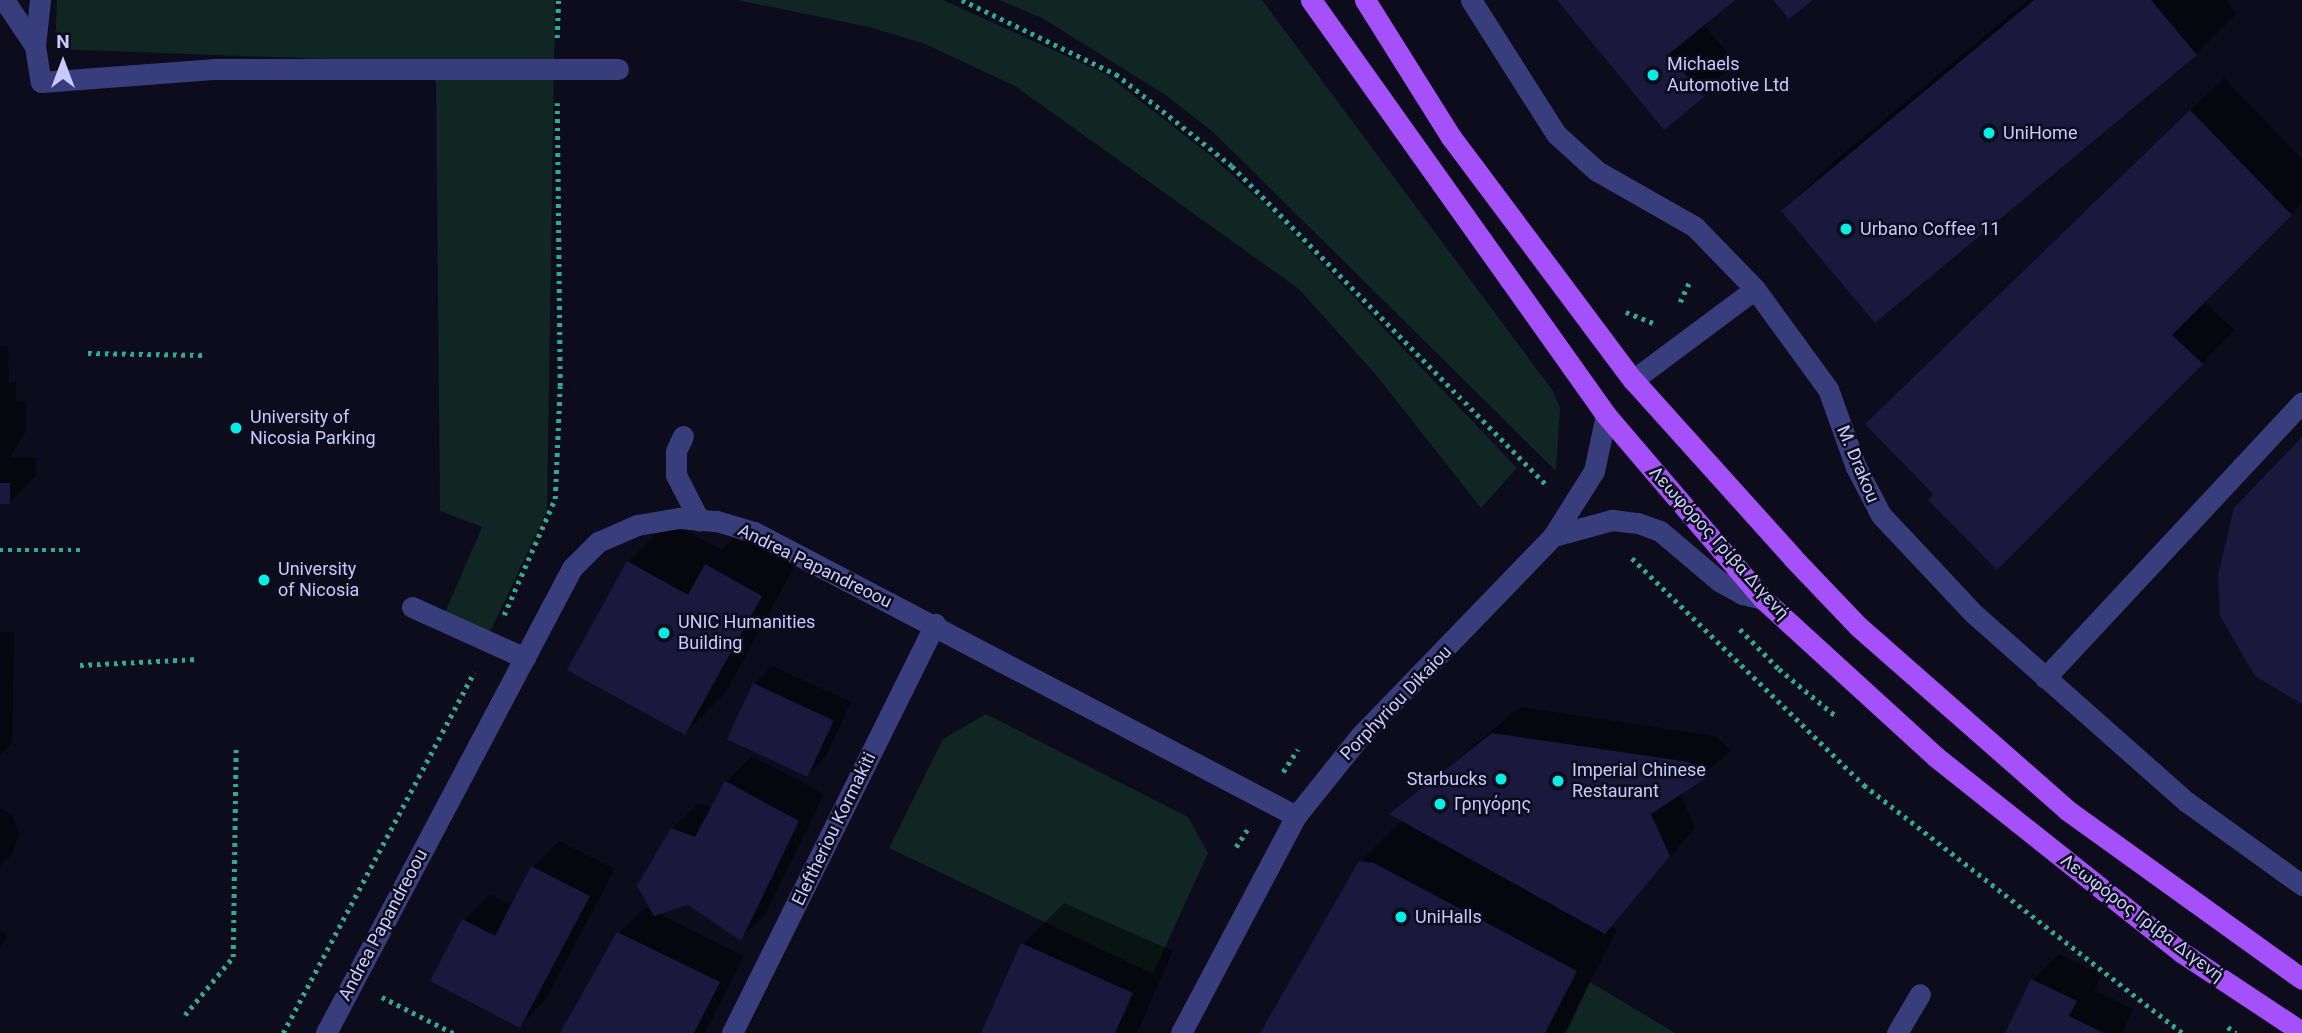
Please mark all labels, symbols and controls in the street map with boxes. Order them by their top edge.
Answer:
north arrow [28,28,98,98]
text: N [56,30,70,53]
place label: Michaels Automotive Ltd [1667,54,1789,96]
marker: Michaels Automotive Ltd [1645,67,1661,83]
place label: UniHome [2003,122,2077,144]
marker: UniHome [1981,125,1997,141]
place label: Urbano Coffee 11 [1860,218,2000,240]
marker: Urbano Coffee 11 [1838,221,1854,237]
place label: University of Nicosia Parking [250,407,376,450]
marker: University of Nicosia Parking [228,420,244,436]
street label: M. Drakou [1832,422,1884,506]
street label: Λεωφόρος Γρίβα Διγενή [1645,462,1793,624]
street label: Andrea Papandreoou [735,519,895,613]
place label: University of Nicosia [278,559,359,602]
marker: University of Nicosia [256,572,272,588]
place label: UNIC Humanities Building [678,612,815,654]
marker: UNIC Humanities Building [656,625,672,641]
street label: Porphyriou Dikaiou [1336,641,1456,765]
street label: Eleftheriou Kormakiti [788,749,880,909]
place label: Imperial Chinese Restaurant [1572,760,1706,802]
place label: Starbucks [1407,768,1487,790]
marker: Starbucks [1493,771,1509,787]
marker: Imperial Chinese Restaurant [1550,773,1566,789]
place label: Γρηγόρης [1454,793,1531,815]
marker: Γρηγόρης [1432,796,1448,812]
street label: Andrea Papandreoou [334,846,432,1004]
street label: Λεωφόρος Γρίβα Διγενή [2056,850,2228,986]
place label: UniHalls [1415,906,1482,928]
marker: UniHalls [1393,909,1409,925]

